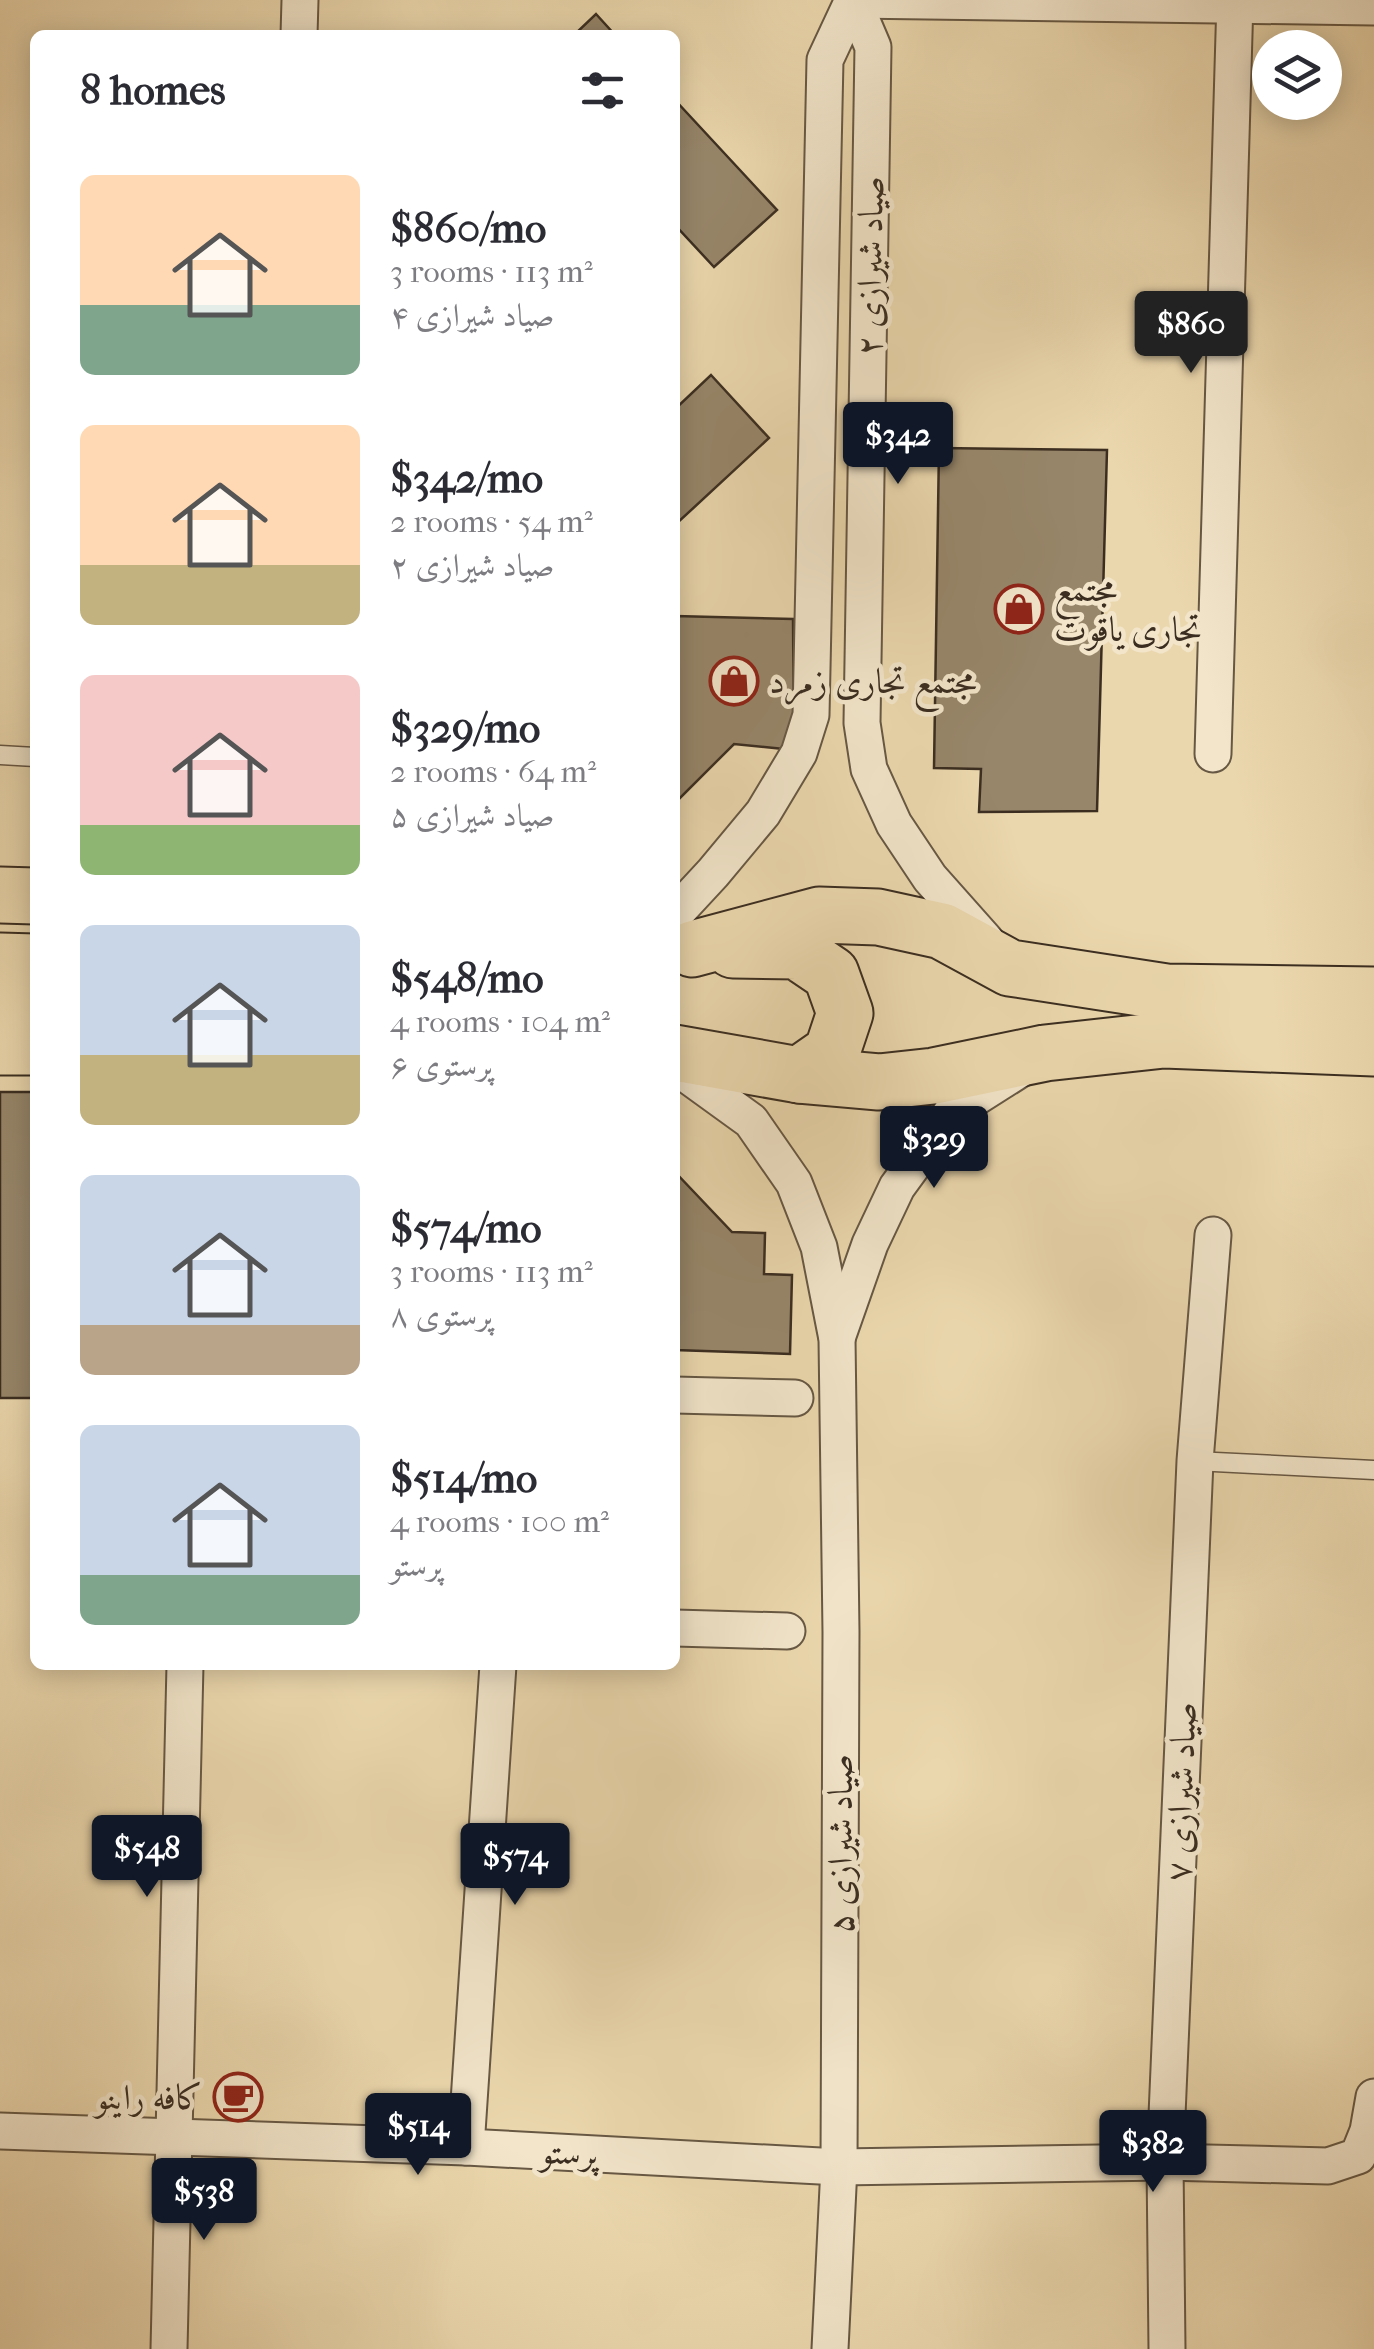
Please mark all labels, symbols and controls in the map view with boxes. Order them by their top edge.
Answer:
map controls [1252,30,1342,120]
button: layers [1252,30,1342,120]
icon: filters [575,63,630,118]
text: 8 homes [80,66,226,115]
street label: صیاد شیرازی ۲ [848,176,892,356]
text: $860/mo [390,204,546,253]
icon: home [160,215,280,335]
text: 3 rooms · 113 m² [390,253,593,290]
pin: $860 [1132,291,1250,376]
text: صیاد شیرازی ۴ [390,297,554,334]
text: $860 [1157,305,1225,342]
pin: $342 [839,402,957,487]
text: $342 [865,416,931,453]
text: $342/mo [390,454,543,503]
icon: home [160,465,280,585]
text: 2 rooms · 54 m² [390,503,593,540]
text: صیاد شیرازی ۲ [390,547,554,584]
place label: مجتمع تجاری یاقوت [1054,569,1202,651]
shop icon: مجتمع تجاری یاقوت [993,583,1045,635]
shop icon: مجتمع تجاری زمرد [708,655,760,707]
place label: مجتمع تجاری زمرد [769,661,977,712]
text: $329/mo [390,704,540,753]
icon: home [160,715,280,835]
text: 2 rooms · 64 m² [390,753,596,790]
text: صیاد شیرازی ۵ [390,797,554,834]
text: $548/mo [390,954,543,1003]
icon: home [160,965,280,1085]
text: 4 rooms · 104 m² [390,1003,610,1040]
text: پرستوی ۶ [390,1047,492,1084]
pin: $329 [875,1106,993,1191]
text: $329 [902,1120,966,1157]
text: $574/mo [390,1204,541,1253]
icon: home [160,1215,280,1335]
text: 3 rooms · 113 m² [390,1253,593,1290]
text: پرستوی ۸ [390,1297,492,1334]
text: $514/mo [390,1454,537,1503]
icon: home [160,1465,280,1585]
text: 4 rooms · 100 m² [390,1503,609,1540]
text: پرستو [390,1547,442,1584]
street label: صیاد شیرازی ۷ [1157,1702,1205,1882]
street label: صیاد شیرازی ۵ [820,1754,861,1934]
pin: $548 [88,1815,206,1900]
pin: $574 [456,1823,574,1908]
text: $548 [114,1829,180,1866]
text: $574 [483,1837,547,1874]
cafe icon: کافه راینو [212,2071,264,2123]
place label: کافه راینو [92,2077,203,2119]
pin: $514 [359,2093,477,2178]
text: $514 [387,2107,449,2144]
pin: $382 [1094,2110,1212,2195]
text: $382 [1121,2124,1185,2161]
street label: پرستو [536,2131,601,2177]
pin: $538 [145,2158,263,2243]
text: $538 [174,2172,234,2209]

